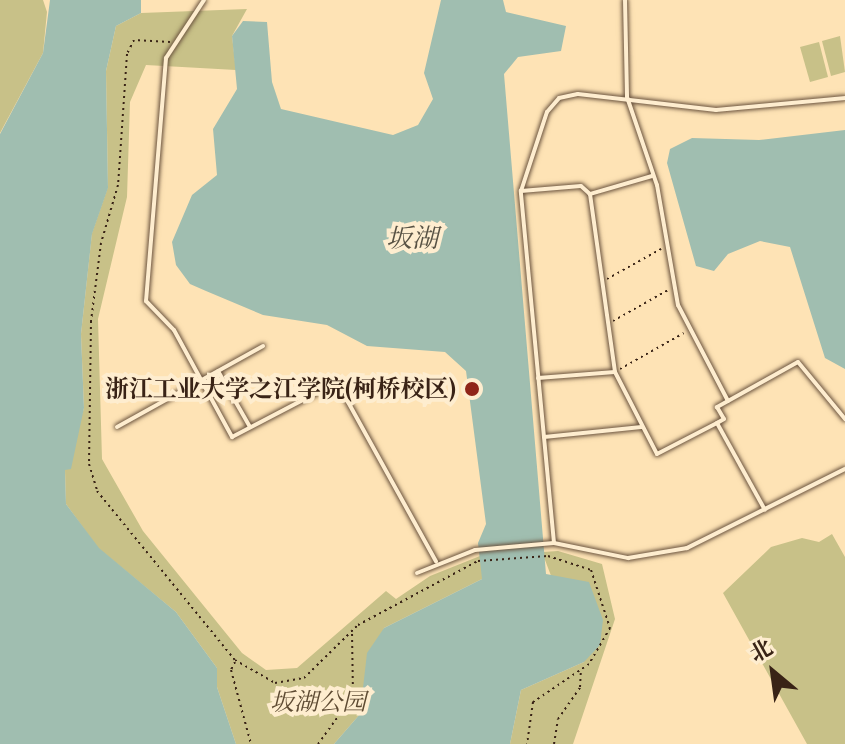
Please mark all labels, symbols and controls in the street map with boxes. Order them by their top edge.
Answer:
water label: 坂湖 [386,223,438,255]
place label: 浙江工业大学之江学院(柯桥校区) [105,375,456,403]
marker: 浙江工业大学之江学院(柯桥校区) [463,380,481,398]
north arrow [733,632,813,712]
text: 北 [745,633,777,668]
park label: 坂湖公园 [270,688,366,716]

